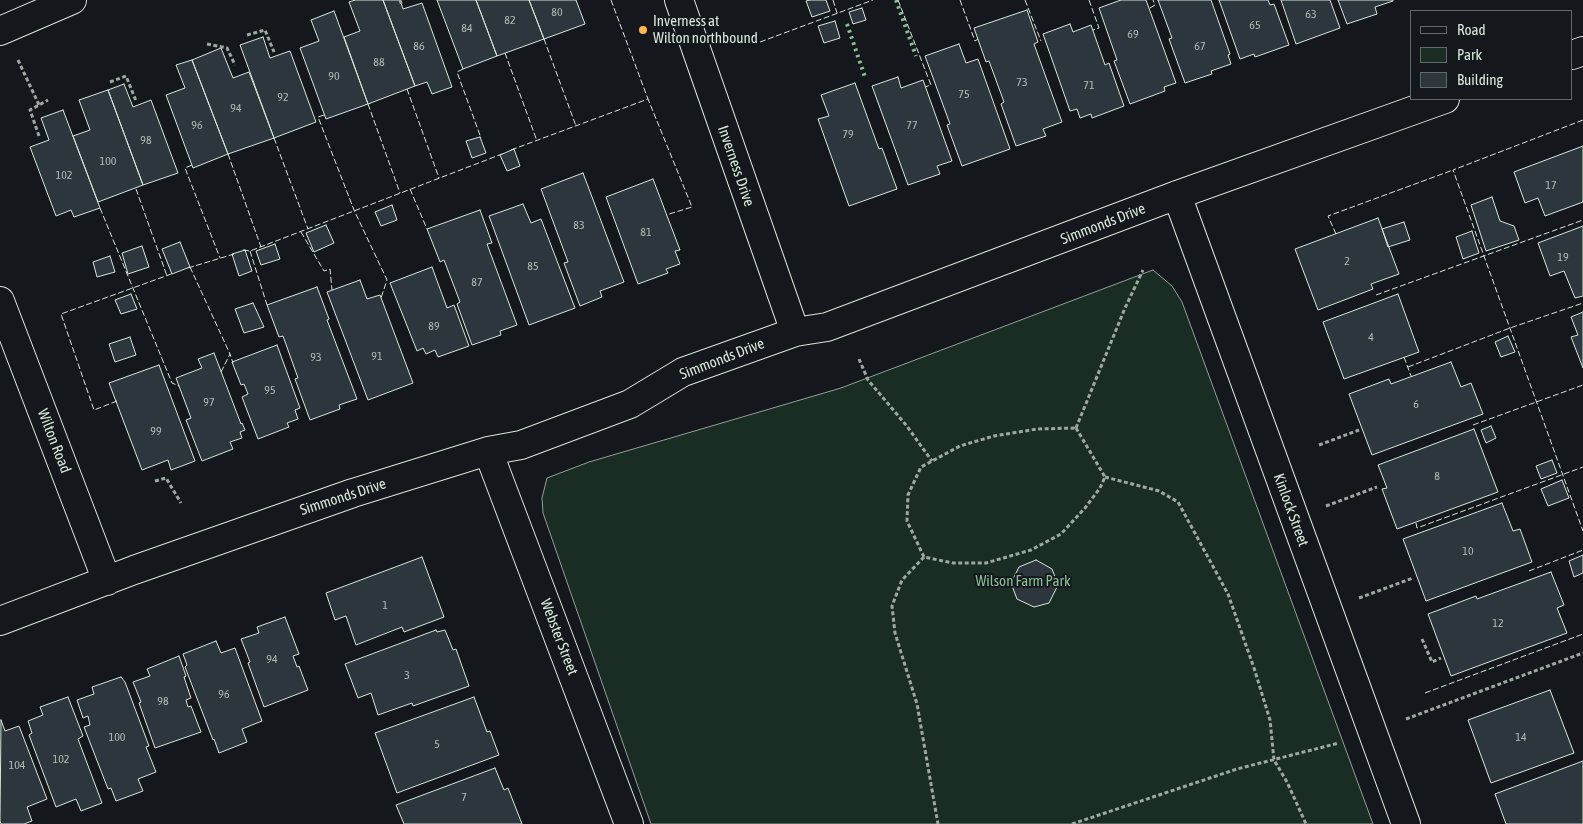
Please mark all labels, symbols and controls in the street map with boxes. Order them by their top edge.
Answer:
house number: 80 [551,5,563,19]
house number: 63 [1305,7,1317,21]
legend [1410,10,1573,100]
place label: Inverness at Wilton northbound [653,12,758,47]
house number: 82 [504,13,516,27]
house number: 65 [1249,18,1261,32]
house number: 84 [461,21,473,35]
text: Road [1457,21,1486,38]
marker: Inverness at Wilton northbound [637,24,649,36]
house number: 69 [1127,27,1139,41]
house number: 86 [413,39,425,53]
house number: 67 [1194,39,1206,53]
text: Park [1457,46,1482,63]
house number: 88 [373,55,385,69]
house number: 90 [328,69,340,83]
text: Building [1457,71,1503,88]
house number: 73 [1016,75,1028,89]
house number: 71 [1083,78,1095,92]
house number: 75 [958,87,970,101]
house number: 92 [277,90,289,104]
house number: 94 [230,101,242,115]
house number: 96 [191,118,203,132]
house number: 77 [906,118,918,132]
street label: Inverness Drive [714,123,758,209]
house number: 79 [842,127,854,141]
house number: 98 [140,133,152,147]
house number: 100 [100,154,116,168]
house number: 102 [56,168,72,182]
house number: 17 [1545,178,1557,192]
street label: Simmonds Drive [1058,200,1148,248]
house number: 83 [573,218,585,232]
house number: 81 [640,225,652,239]
house number: 19 [1557,250,1569,264]
house number: 2 [1344,254,1350,268]
house number: 85 [527,259,539,273]
house number: 87 [471,275,483,289]
house number: 89 [428,319,440,333]
house number: 4 [1368,330,1374,344]
street label: Simmonds Drive [677,335,767,383]
house number: 91 [371,349,383,363]
house number: 93 [310,350,322,364]
house number: 95 [264,383,276,397]
house number: 97 [203,395,215,409]
house number: 6 [1413,397,1419,411]
street label: Wilton Road [34,406,74,476]
house number: 99 [150,424,162,438]
house number: 8 [1434,469,1440,483]
street label: Kinlock Street [1270,471,1312,549]
street label: Simmonds Drive [298,475,388,519]
house number: 10 [1462,544,1474,558]
park label: Wilson Farm Park [975,572,1071,590]
street label: Webster Street [536,596,582,678]
house number: 1 [382,598,388,612]
house number: 12 [1492,616,1504,630]
house number: 94 [266,652,278,666]
house number: 3 [404,668,410,682]
house number: 96 [218,687,230,701]
house number: 98 [157,694,169,708]
house number: 100 [109,730,125,744]
house number: 14 [1515,730,1527,744]
house number: 5 [434,737,440,751]
house number: 102 [53,752,69,766]
house number: 104 [9,758,25,772]
house number: 7 [461,790,467,804]

